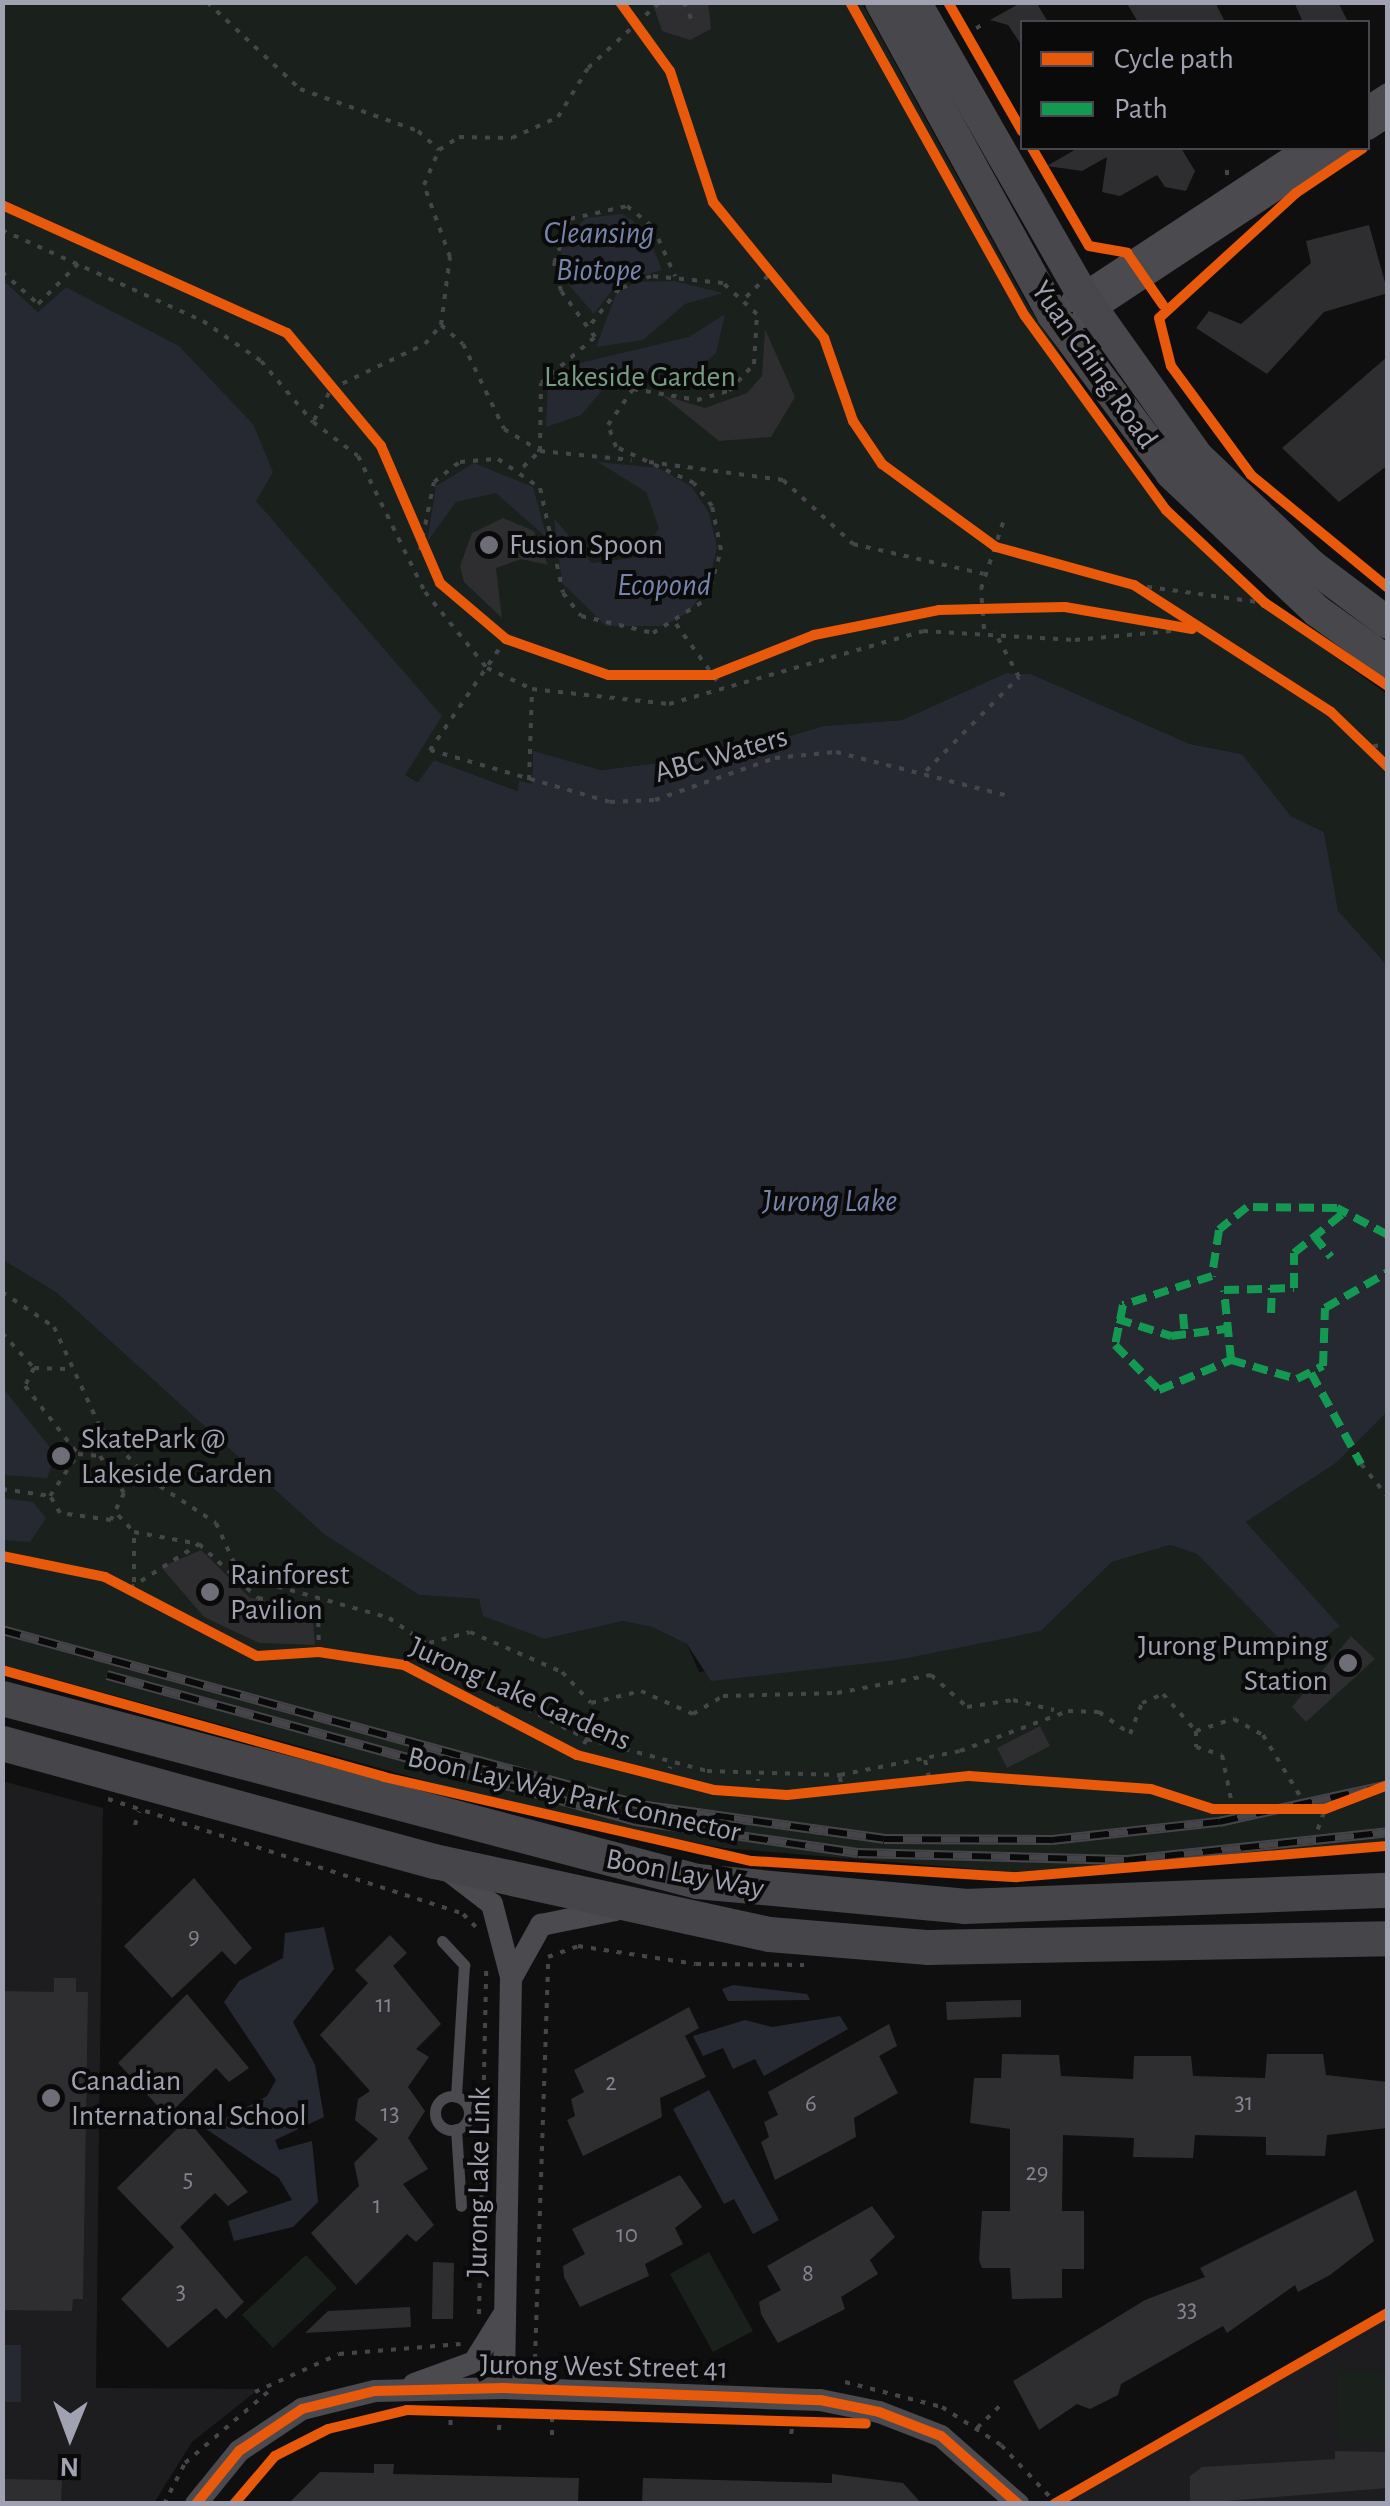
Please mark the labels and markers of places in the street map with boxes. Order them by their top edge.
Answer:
place label: Fusion Spoon [509,527,663,563]
marker: Fusion Spoon [478,534,500,556]
place label: SkatePark @ Lakeside Garden [81,1421,273,1492]
marker: SkatePark @ Lakeside Garden [50,1445,72,1467]
place label: Rainforest Pavilion [230,1557,349,1628]
marker: Rainforest Pavilion [199,1581,221,1603]
place label: Jurong Pumping Station [1138,1628,1328,1698]
marker: Jurong Pumping Station [1337,1652,1359,1674]
place label: Canadian International School [71,2063,307,2134]
marker: Canadian International School [40,2087,62,2109]

